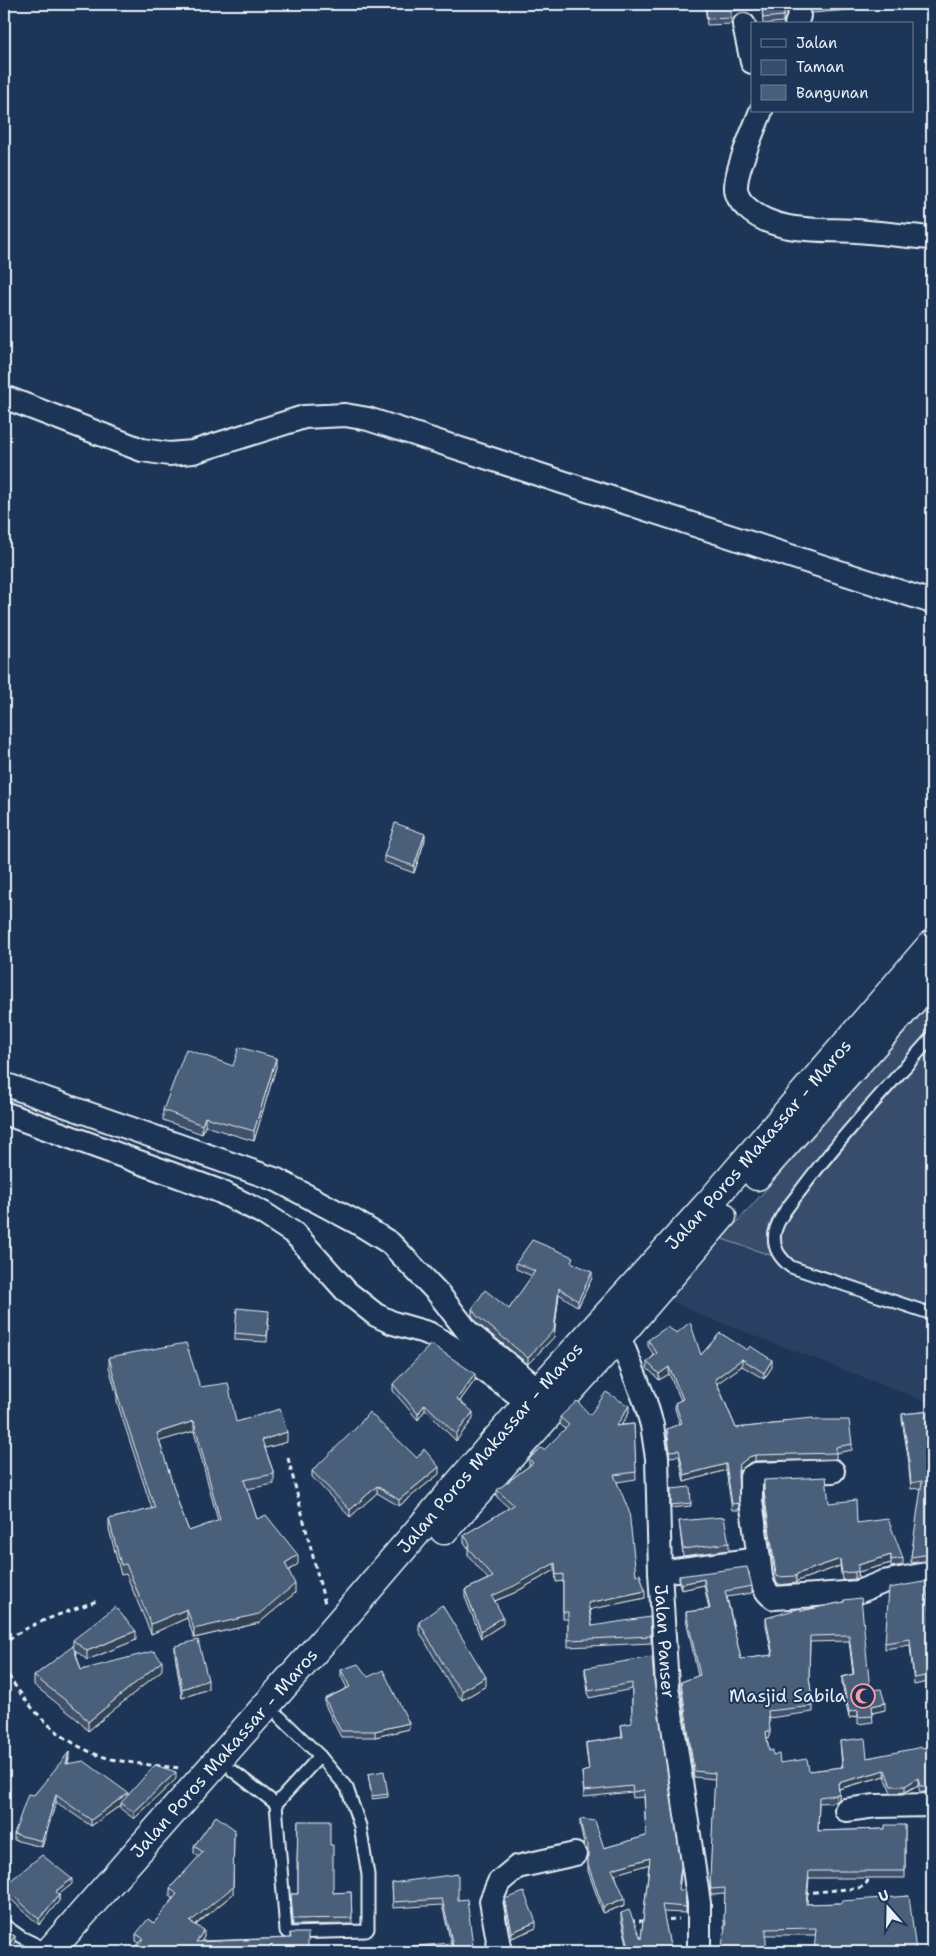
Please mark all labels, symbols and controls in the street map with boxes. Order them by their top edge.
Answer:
legend [751,22,914,112]
text: Jalan [796,33,837,53]
text: Taman [796,57,844,77]
text: Bangunan [796,83,868,103]
street label: Jalan Poros Makassar - Maros [660,1034,857,1255]
street label: Jalan Poros Makassar - Maros [392,1337,588,1558]
street label: Jalan Panser [649,1584,681,1700]
street label: Jalan Poros Makassar - Maros [125,1643,323,1863]
mosque icon: Masjid Sabila [850,1683,876,1709]
place label: Masjid Sabila [729,1684,846,1708]
north arrow [864,1884,914,1934]
text: U [876,1886,891,1906]

